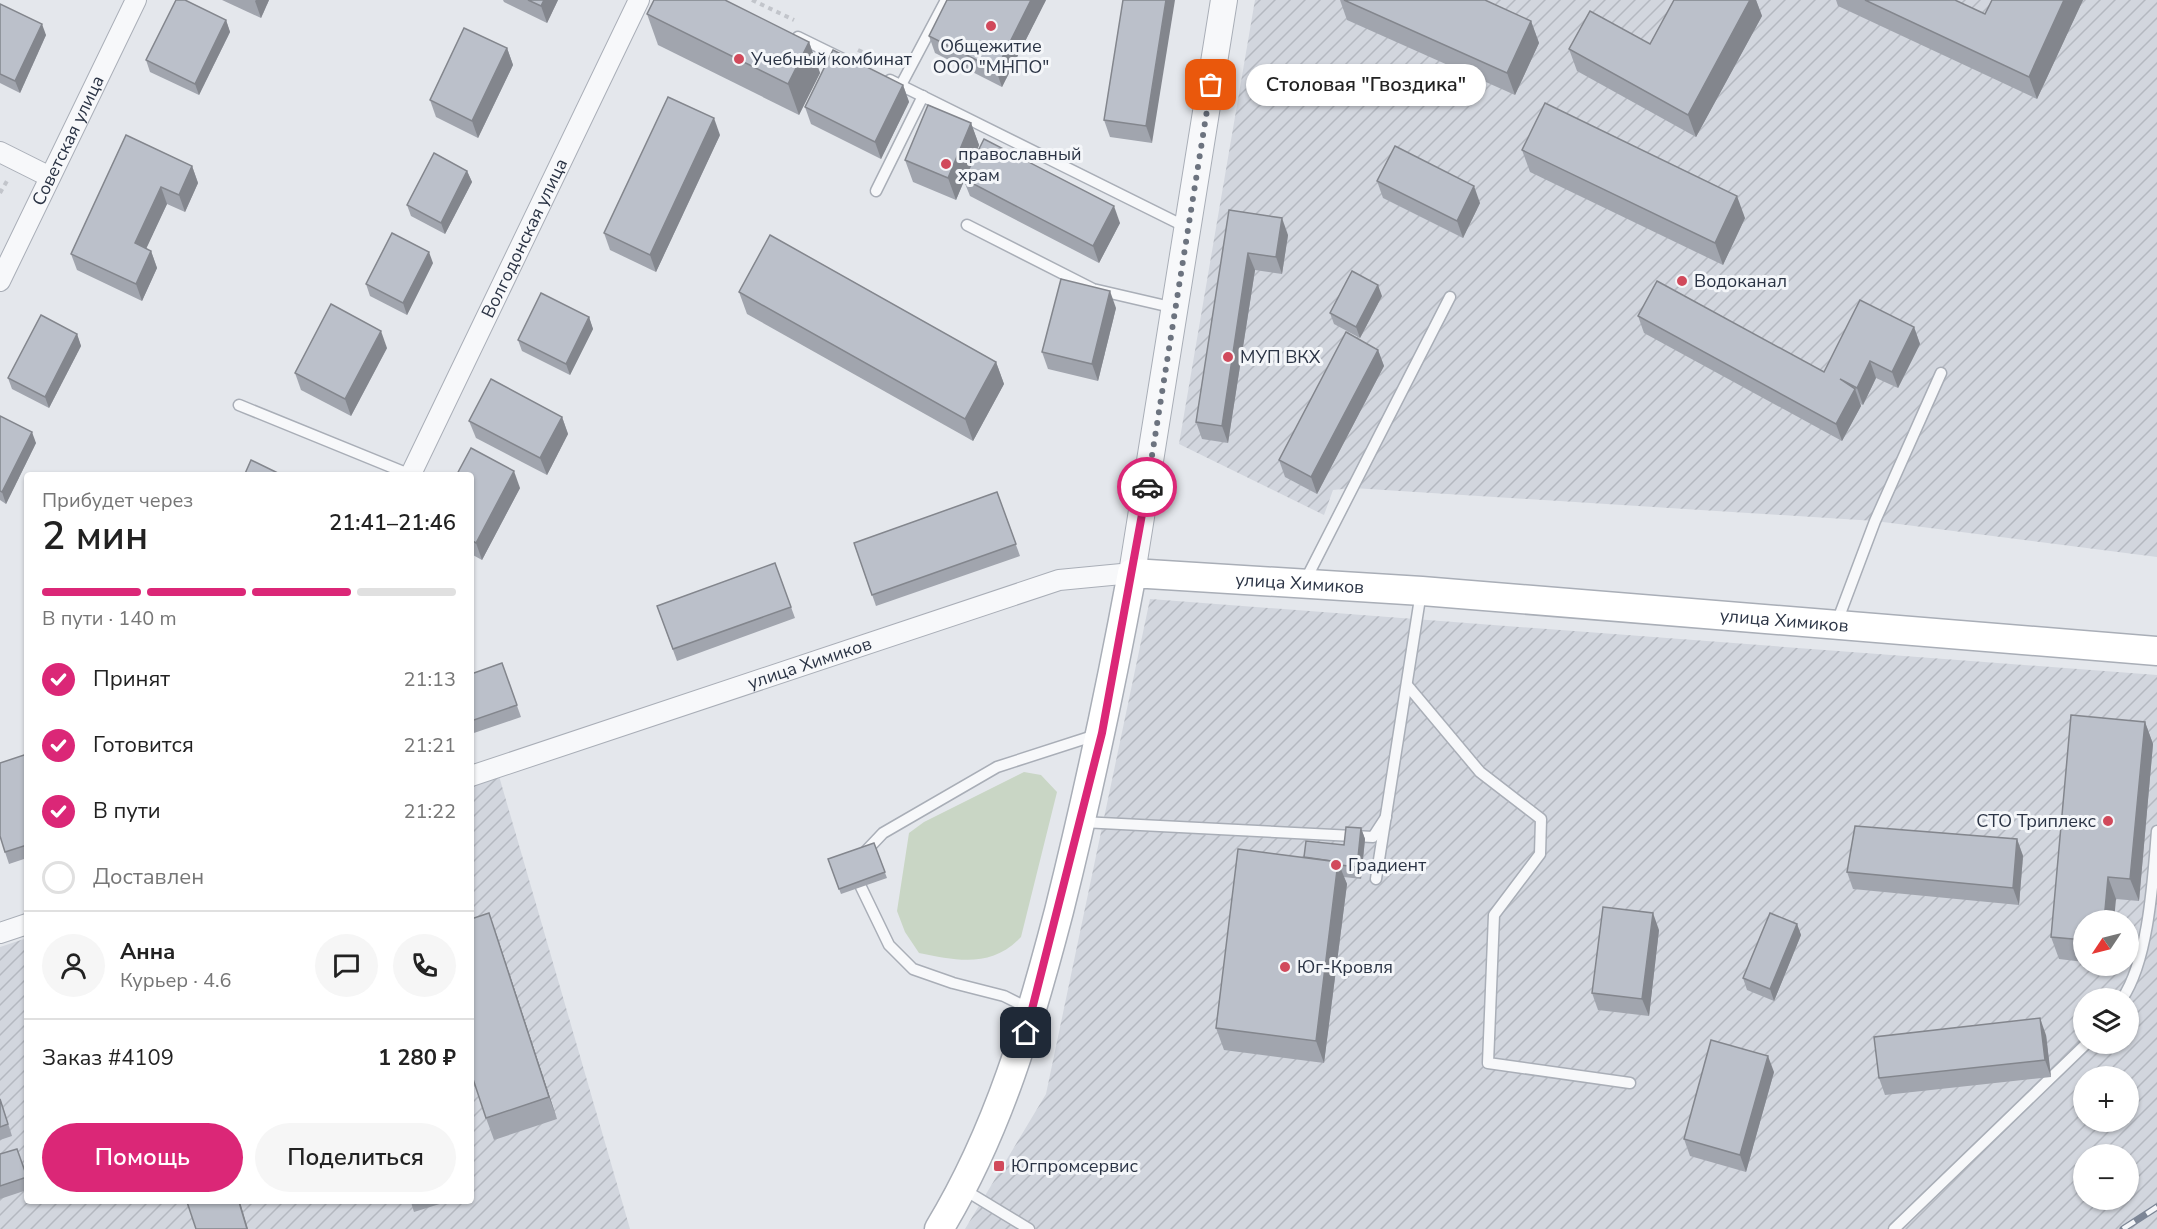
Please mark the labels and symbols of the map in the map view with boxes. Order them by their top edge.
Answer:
marker: Общежитие ООО "МНПО" [984,19,998,33]
place label: Общежитие ООО "МНПО" [933,34,1049,79]
place label: Учебный комбинат [750,47,912,71]
marker: Учебный комбинат [732,52,746,66]
pin [1185,59,1236,110]
callout: Столовая "Гвоздика" [1247,64,1487,106]
street label: Советская улица [26,71,110,210]
place label: православный храм [958,142,1082,187]
street label: Волгодонская улица [476,154,573,322]
marker: православный храм [939,157,953,171]
place label: Водоканал [1694,269,1787,293]
marker: Водоканал [1675,274,1689,288]
place label: МУП ВКХ [1240,345,1321,369]
marker: МУП ВКХ [1221,350,1235,364]
courier [1117,457,1177,517]
street label: улица Химиков [1235,567,1365,599]
street label: улица Химиков [1719,603,1850,638]
street label: улица Химиков [745,631,875,695]
place label: СТО Триплекс [1976,809,2096,833]
marker: СТО Триплекс [2101,814,2115,828]
place label: Градиент [1348,853,1426,877]
marker: Градиент [1329,858,1343,872]
north arrow [2073,910,2139,976]
place label: Юг-Кровля [1297,955,1393,979]
marker: Юг-Кровля [1278,960,1292,974]
pin [1000,1007,1051,1058]
place label: Югпромсервис [1011,1154,1139,1178]
marker: Югпромсервис [992,1159,1006,1173]

